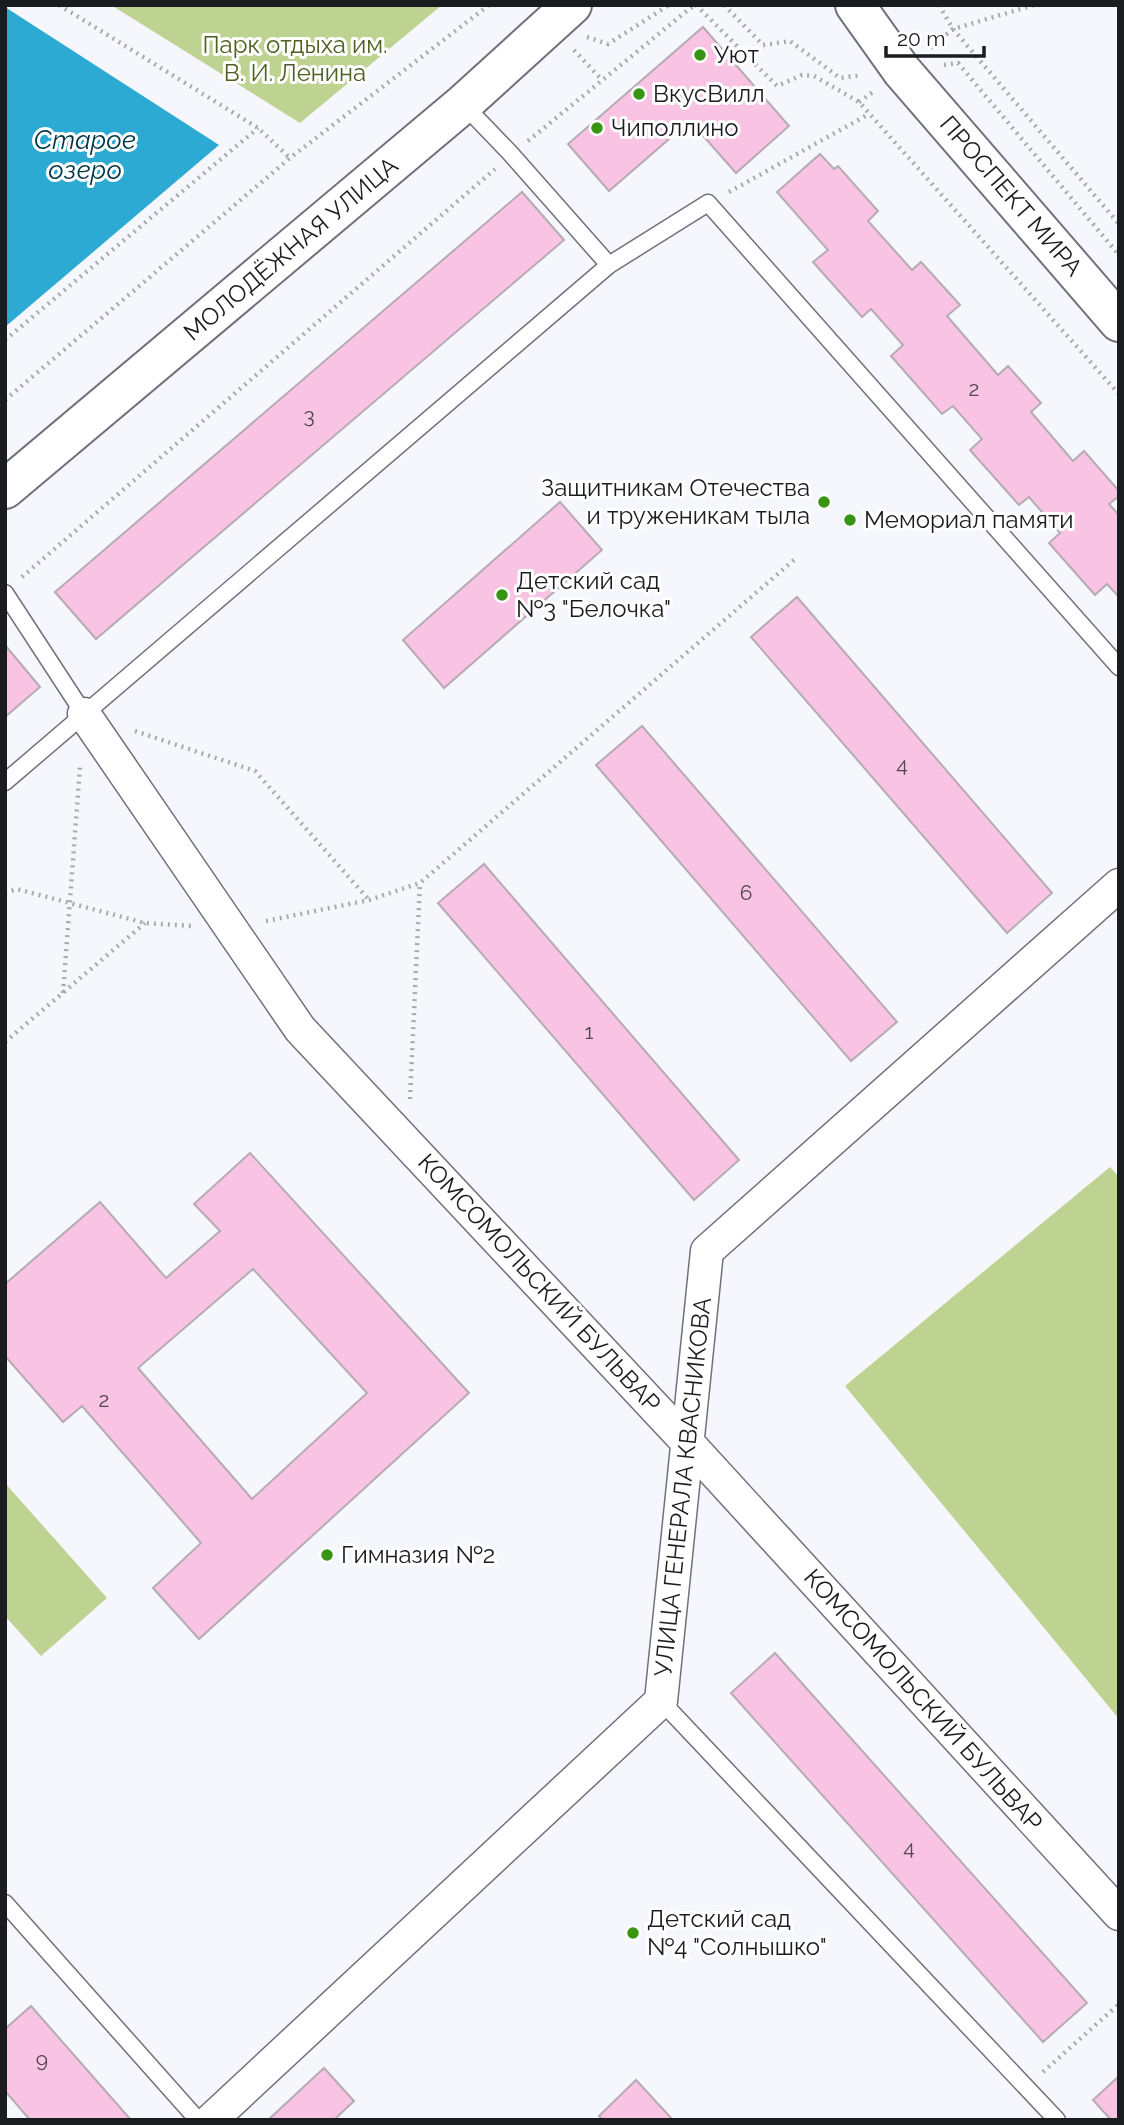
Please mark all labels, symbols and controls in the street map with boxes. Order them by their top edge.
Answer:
scale bar [886,14,984,58]
text: 20 m [897,26,945,51]
park label: Парк отдыха им. В. И. Ленина [202,30,388,87]
place label: Уют [714,40,759,69]
marker: Уют [692,47,708,63]
place label: ВкусВилл [653,79,765,108]
marker: ВкусВилл [631,86,647,102]
street label: ПРОСПЕКТ МИРА [934,110,1089,282]
place label: Чиполлино [611,113,738,142]
marker: Чиполлино [589,120,605,136]
water label: Старое озеро [34,125,136,185]
street label: МОЛОДЁЖНАЯ УЛИЦА [178,151,404,347]
house number: 2 [969,376,979,401]
house number: 3 [303,403,315,428]
place label: Защитникам Отечества и труженикам тыла [541,473,810,530]
marker: Защитникам Отечества и труженикам тыла [816,494,832,510]
place label: Мемориал памяти [864,505,1074,534]
marker: Мемориал памяти [842,512,858,528]
place label: Детский сад №3 "Белочка" [516,566,671,623]
marker: Детский сад №3 "Белочка" [494,587,510,603]
house number: 4 [896,752,908,777]
house number: 6 [740,880,752,905]
house number: 1 [585,1019,594,1044]
street label: КОМСОМОЛЬСКИЙ БУЛЬВАР [412,1148,667,1418]
street label: УЛИЦА ГЕНЕРАЛА КВАСНИКОВА [648,1296,717,1678]
house number: 2 [99,1387,109,1412]
place label: Гимназия №2 [341,1540,495,1569]
marker: Гимназия №2 [319,1547,335,1563]
street label: КОМСОМОЛЬСКИЙ БУЛЬВАР [798,1563,1049,1837]
house number: 4 [903,1835,915,1860]
place label: Детский сад №4 "Солнышко" [647,1904,827,1961]
marker: Детский сад №4 "Солнышко" [625,1925,641,1941]
house number: 9 [36,2047,48,2072]

